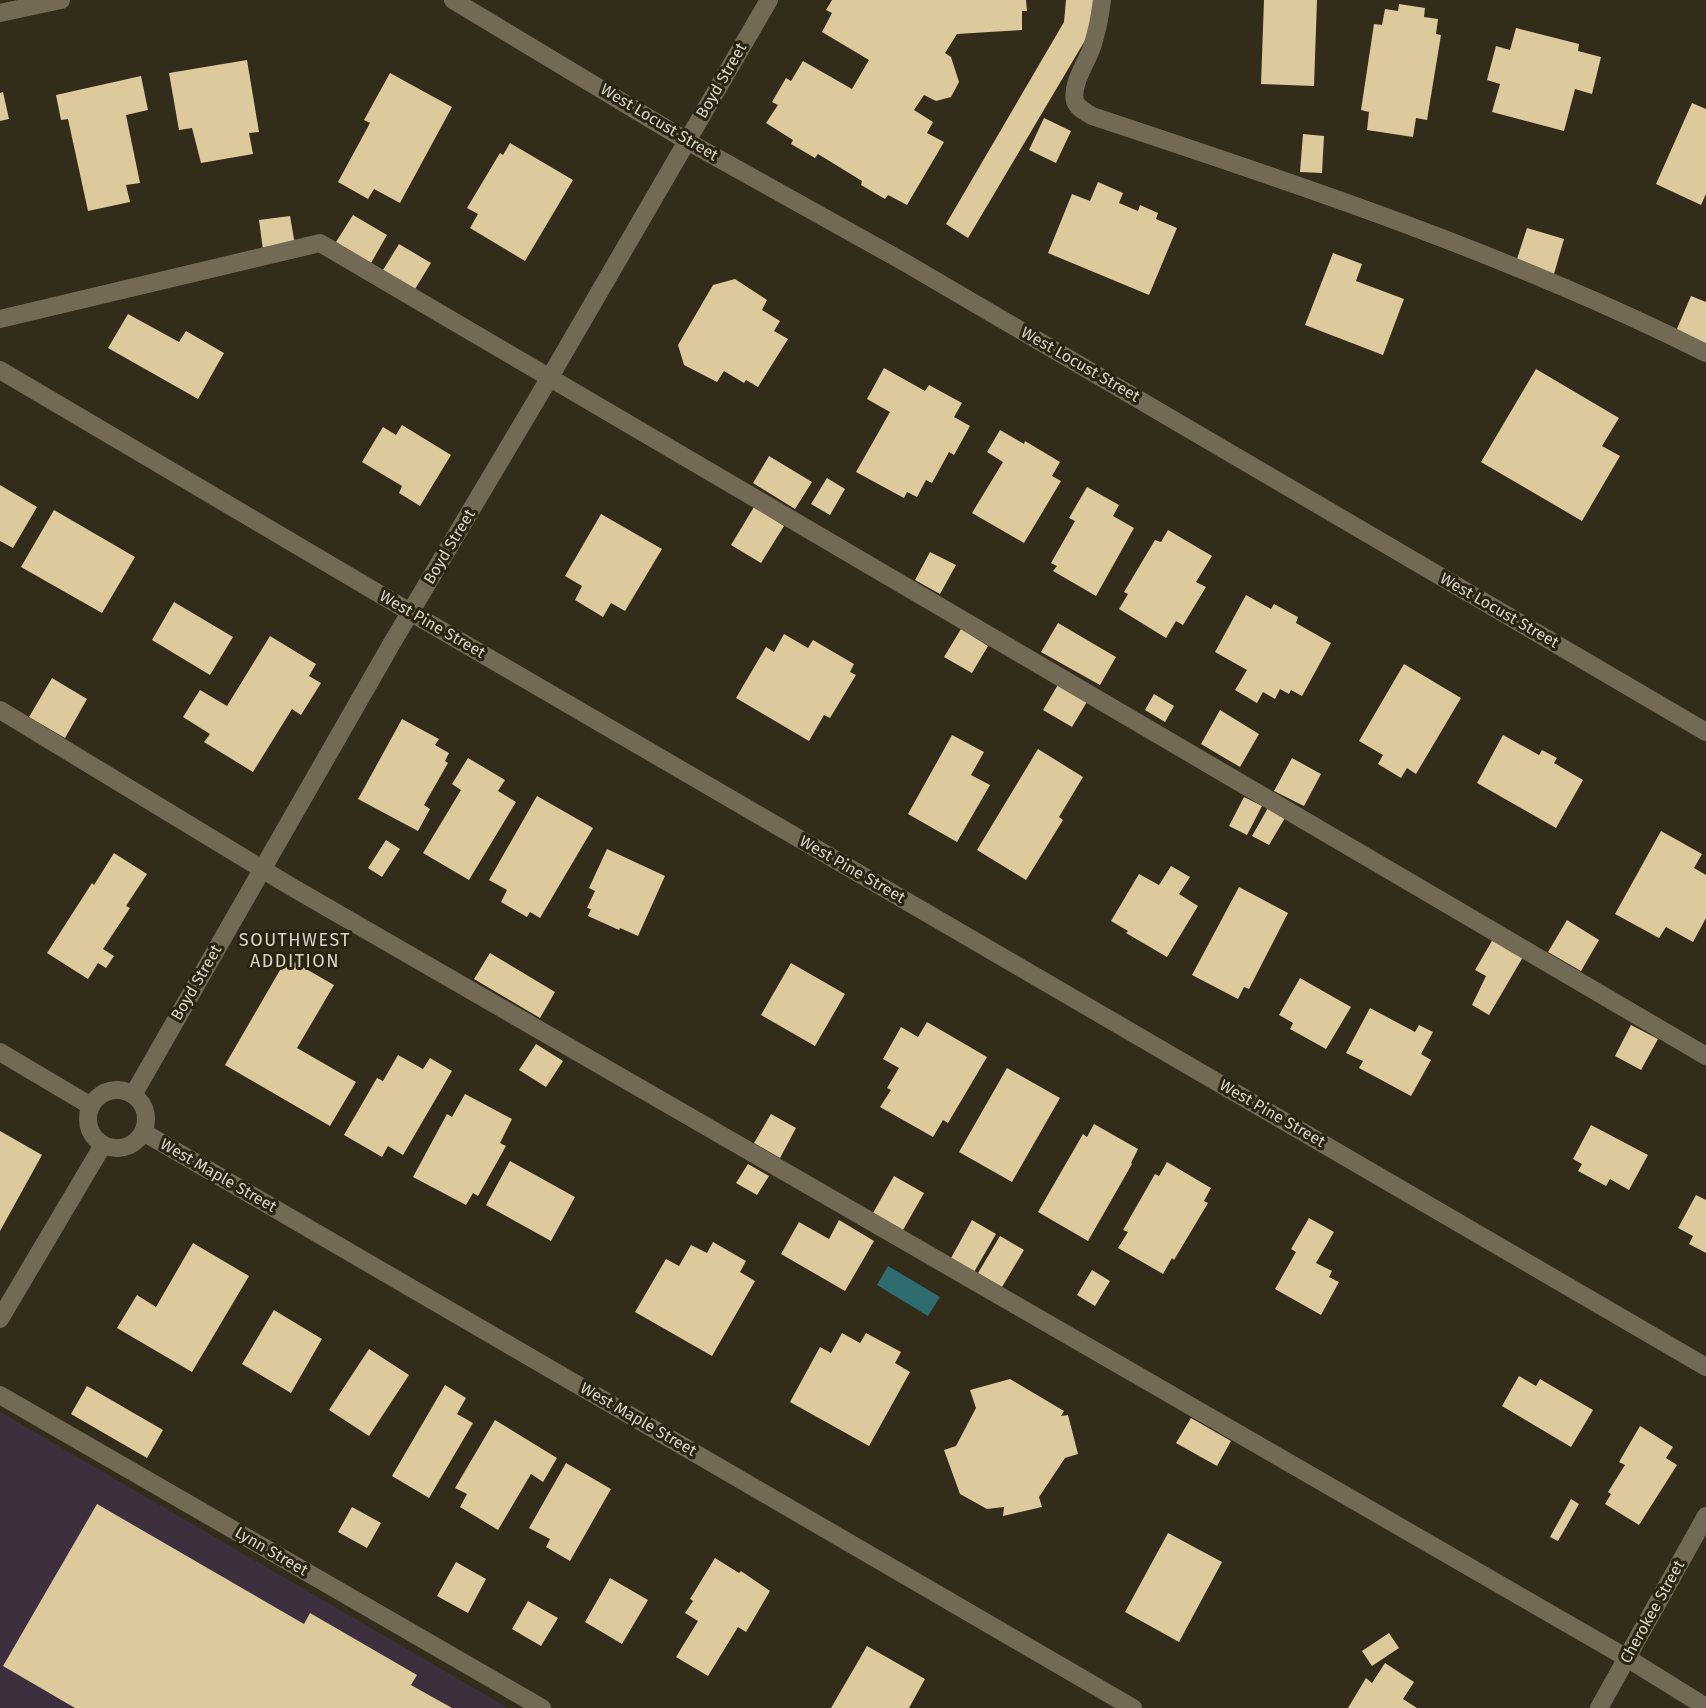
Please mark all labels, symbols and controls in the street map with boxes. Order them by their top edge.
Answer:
street label: Boyd Street [693,40,751,122]
street label: West Locust Street [597,80,721,166]
street label: West Locust Street [1017,323,1143,407]
street label: Boyd Street [420,506,480,588]
street label: West Locust Street [1436,569,1562,653]
street label: West Pine Street [376,587,488,663]
street label: West Pine Street [796,832,908,908]
district label: SOUTHWEST ADDITION [239,930,351,972]
street label: Boyd Street [168,942,226,1024]
street label: West Pine Street [1216,1076,1328,1152]
street label: West Maple Street [157,1135,279,1217]
street label: West Maple Street [577,1379,699,1461]
street label: Lynn Street [231,1523,311,1581]
street label: Cherokee Street [1617,1557,1689,1667]

